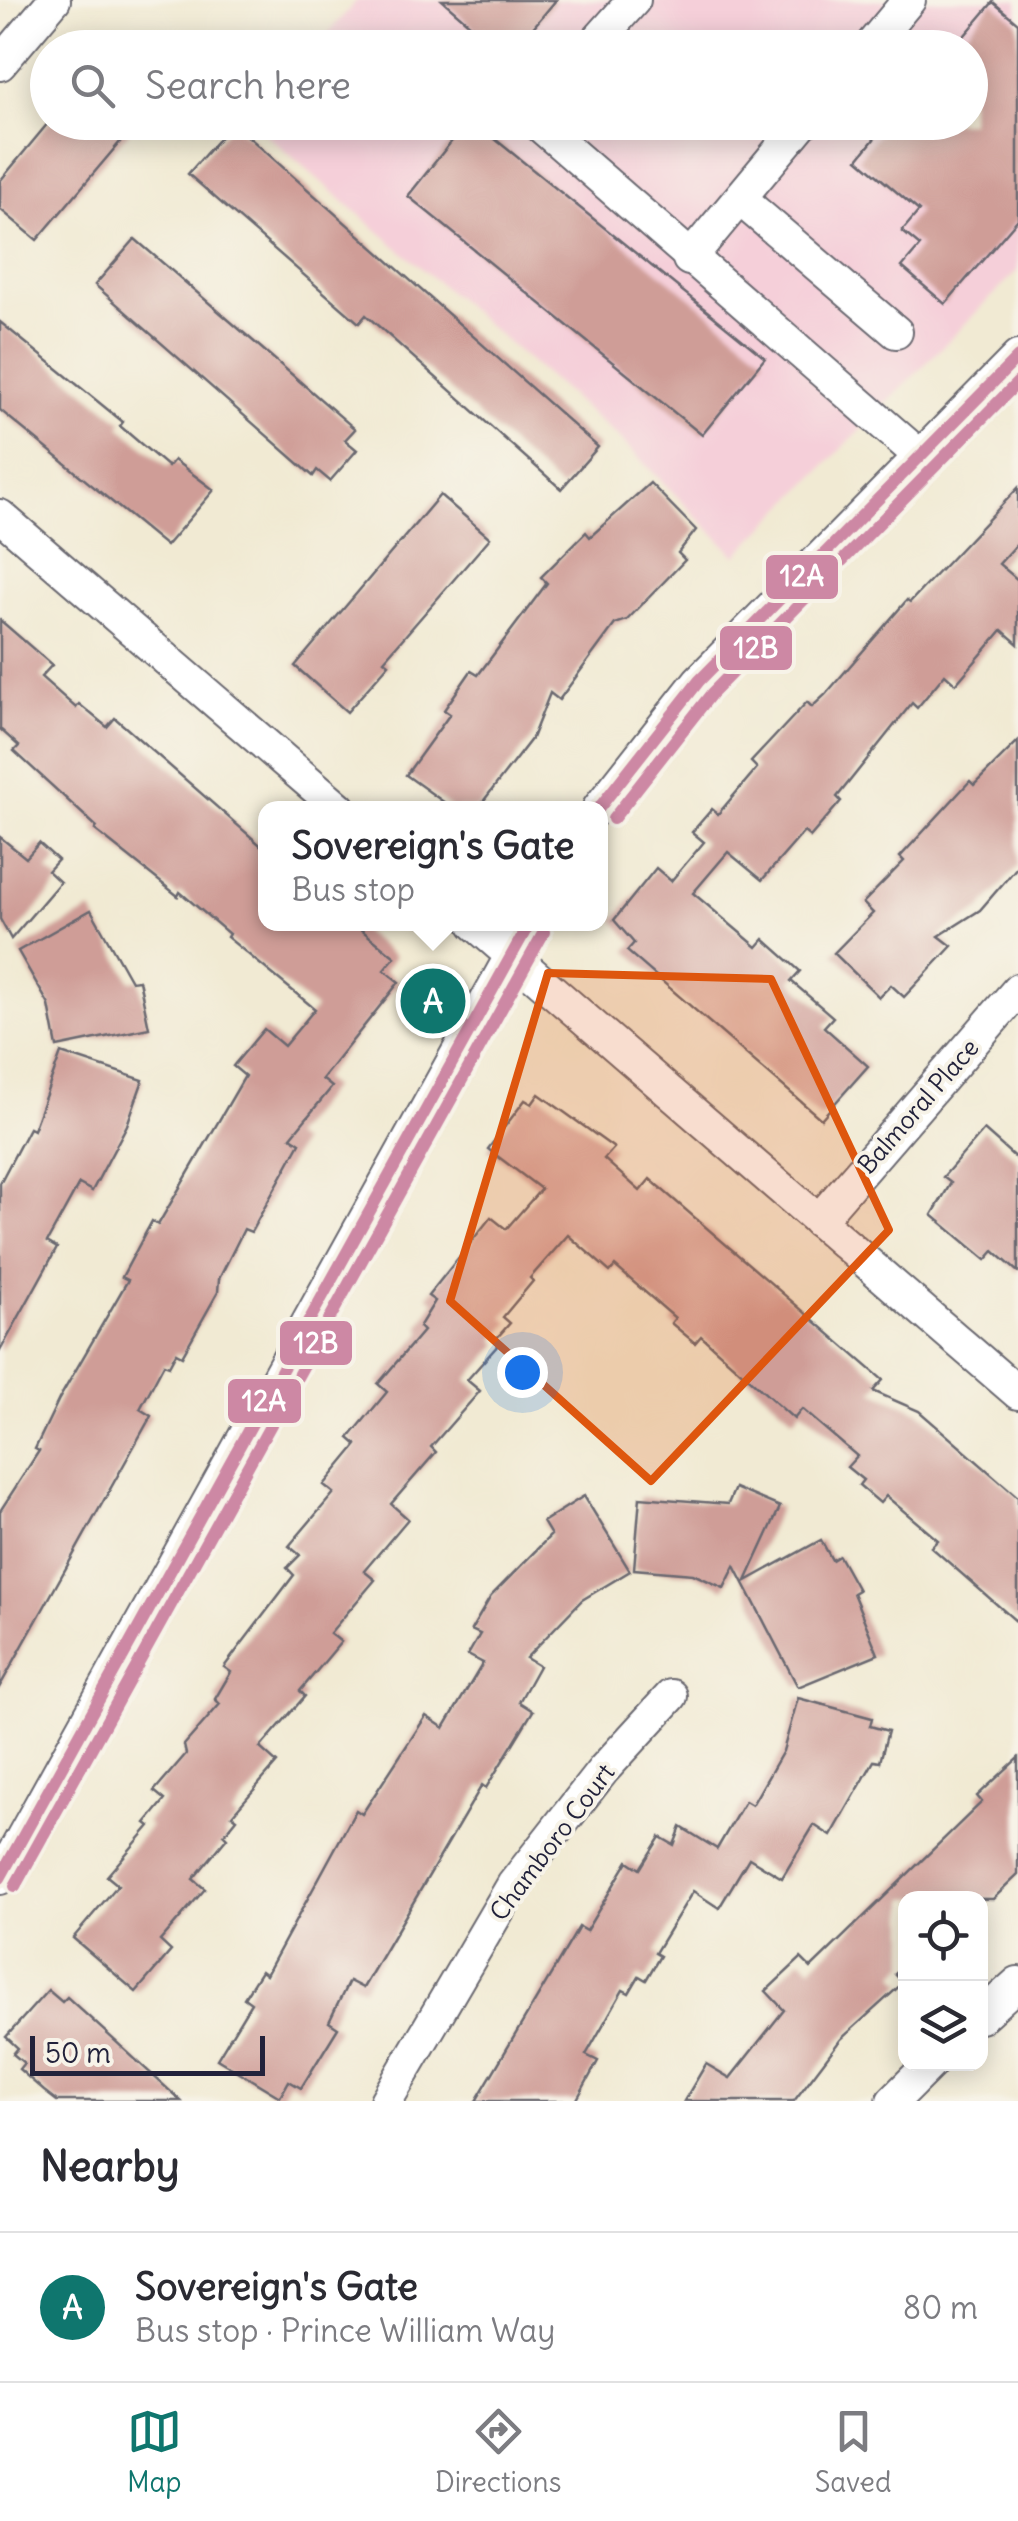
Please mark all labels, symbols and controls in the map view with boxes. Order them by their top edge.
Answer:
search box [30,30,988,140]
icon: search [65,58,120,113]
text: Search here [145,62,351,109]
line badge: 12A [764,553,840,601]
text: 12A [780,558,824,594]
line badge: 12B [718,624,794,672]
text: 12B [734,630,778,666]
popup [258,801,608,931]
text: Sovereign's Gate [292,822,575,869]
text: Bus stop [292,869,415,910]
pin: A [400,964,466,1038]
street label: Balmoral Place [851,1032,985,1180]
line badge: 12B [278,1319,354,1367]
text: 12B [294,1325,338,1361]
your location [497,1347,548,1398]
line badge: 12A [226,1377,303,1425]
text: 12A [242,1383,286,1419]
street label: Chamboro Court [483,1757,621,1927]
map controls [898,1891,988,2071]
button: locate [898,1891,988,1981]
button: layers [898,1981,988,2071]
scale bar [30,2031,265,2076]
text: 50 m [45,2035,111,2071]
text: Nearby [40,2140,179,2192]
text: Sovereign's Gate [135,2263,418,2310]
text: A [62,2287,83,2328]
text: 80 m [903,2287,978,2328]
text: Bus stop · Prince William Way [135,2310,555,2351]
tab: Map [127,2404,182,2500]
tab: Directions [435,2404,561,2500]
tab: Saved [815,2404,891,2500]

